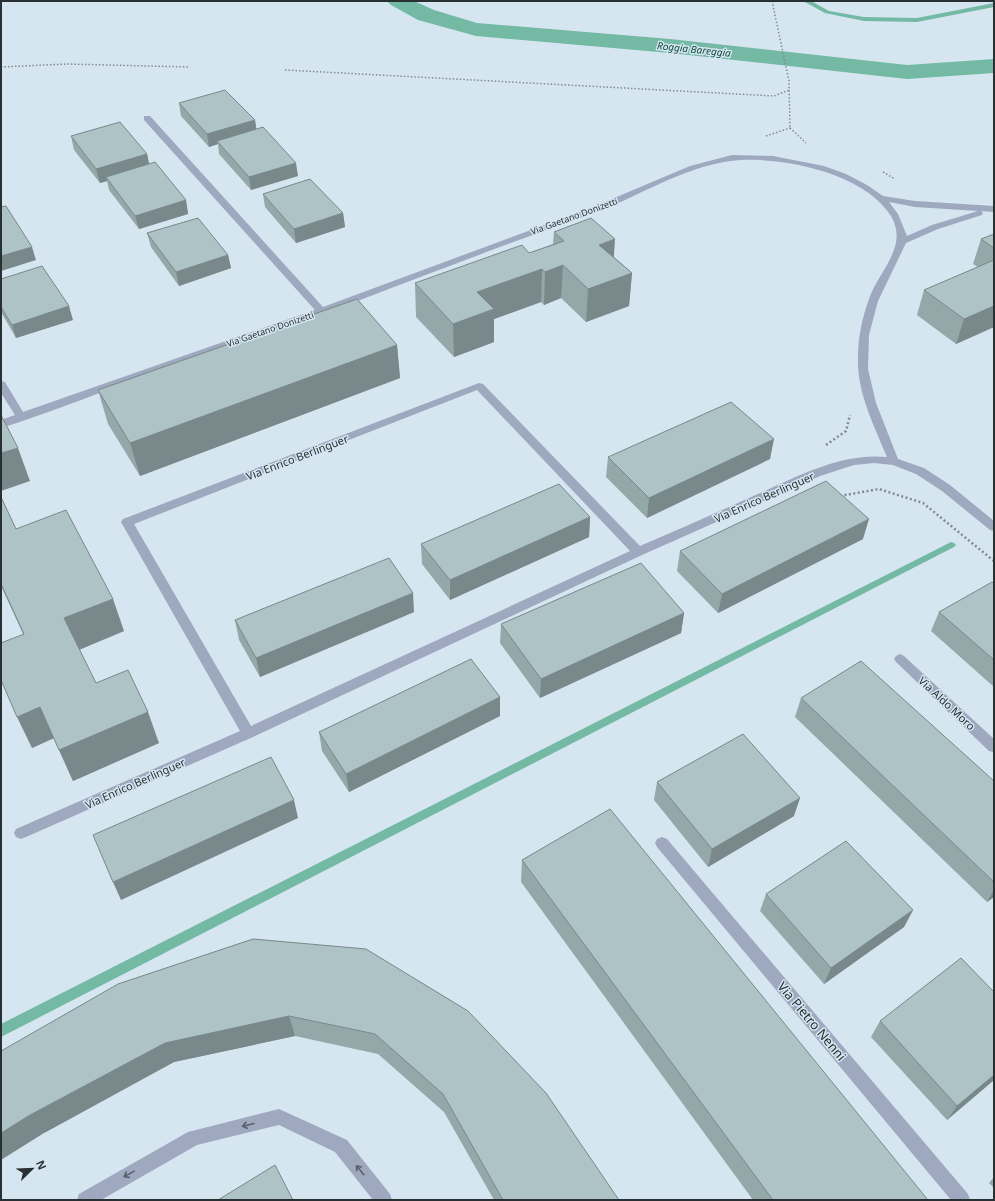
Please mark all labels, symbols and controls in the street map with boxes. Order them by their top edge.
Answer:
water label: Roggia Bareggia [656,38,732,60]
street label: Via Gaetano Donizetti [529,194,619,238]
street label: Via Gaetano Donizetti [225,308,315,350]
street label: Via Enrico Berlinguer [244,430,351,483]
street label: Via Enrico Berlinguer [712,468,817,526]
street label: Via Aldo Moro [915,673,979,733]
street label: Via Enrico Berlinguer [83,754,188,812]
street label: Via Pietro Nenni [774,978,850,1064]
one-way arrow [242,1122,255,1129]
north arrow [12,1149,52,1189]
text: N [33,1158,50,1172]
one-way arrow [355,1164,364,1175]
one-way arrow [123,1171,135,1179]

